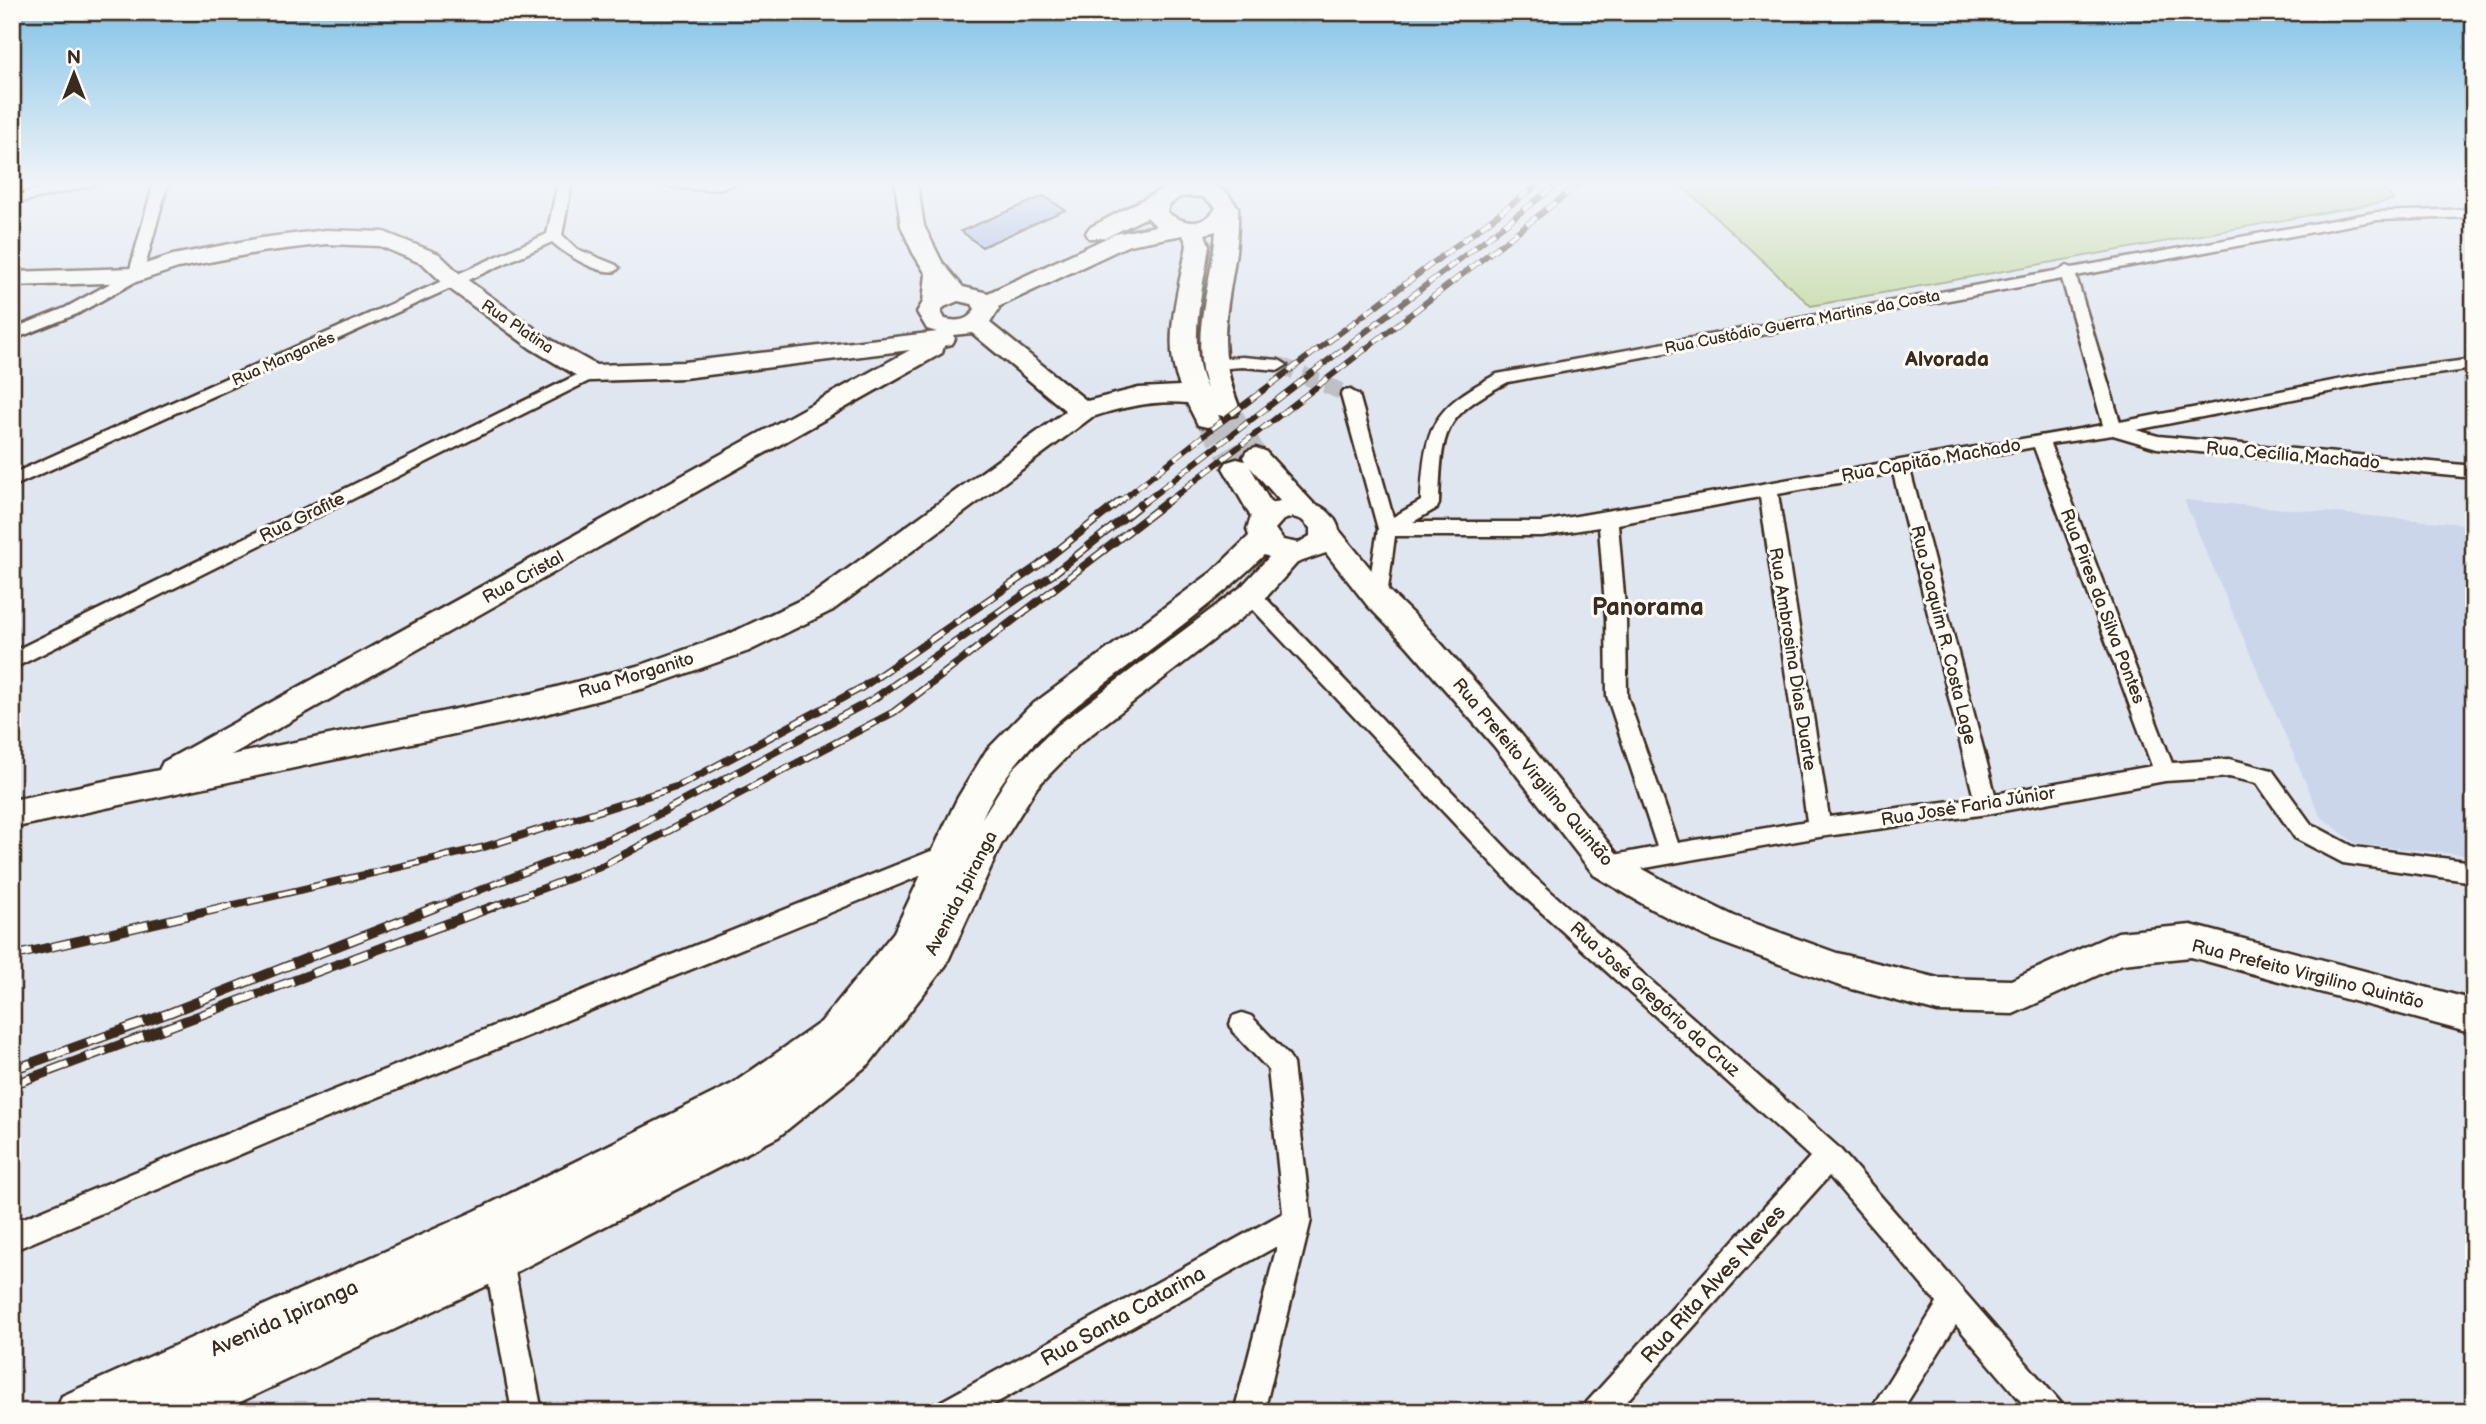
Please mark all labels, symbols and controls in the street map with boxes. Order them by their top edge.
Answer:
north arrow [38,38,108,108]
text: N [67,47,81,70]
street label: Rua Custódio Guerra Martins da Costa [1663,286,1941,359]
street label: Rua Platina [477,296,557,358]
street label: Rua Manganês [229,328,338,391]
district label: Alvorada [1904,347,1989,372]
street label: Rua Capitão Machado [1840,434,2022,487]
street label: Rua Cecília Machado [2205,437,2381,474]
street label: Rua Grafite [256,488,349,547]
street label: Rua Pires da Silva Pontes [2056,506,2149,707]
street label: Rua Joaquim R. Costa Lage [1906,523,1981,747]
street label: Rua Ambrosina Dias Duarte [1764,546,1821,773]
street label: Rua Cristal [479,547,567,608]
district label: Panorama [1592,593,1704,622]
street label: Rua Morganito [576,648,697,703]
street label: Rua Prefeito Virgilino Quintão [1448,674,1617,871]
street label: Rua José Faria Júnior [1879,782,2057,831]
street label: Avenida Ipiranga [921,828,1002,959]
street label: Rua José Gregório da Cruz [1566,918,1744,1081]
street label: Rua Prefeito Virgilino Quintão [2190,935,2426,1014]
street label: Rua Rita Alves Neves [1636,1200,1791,1369]
street label: Rua Santa Catarina [1037,1261,1210,1372]
street label: Avenida Ipiranga [206,1275,362,1362]

